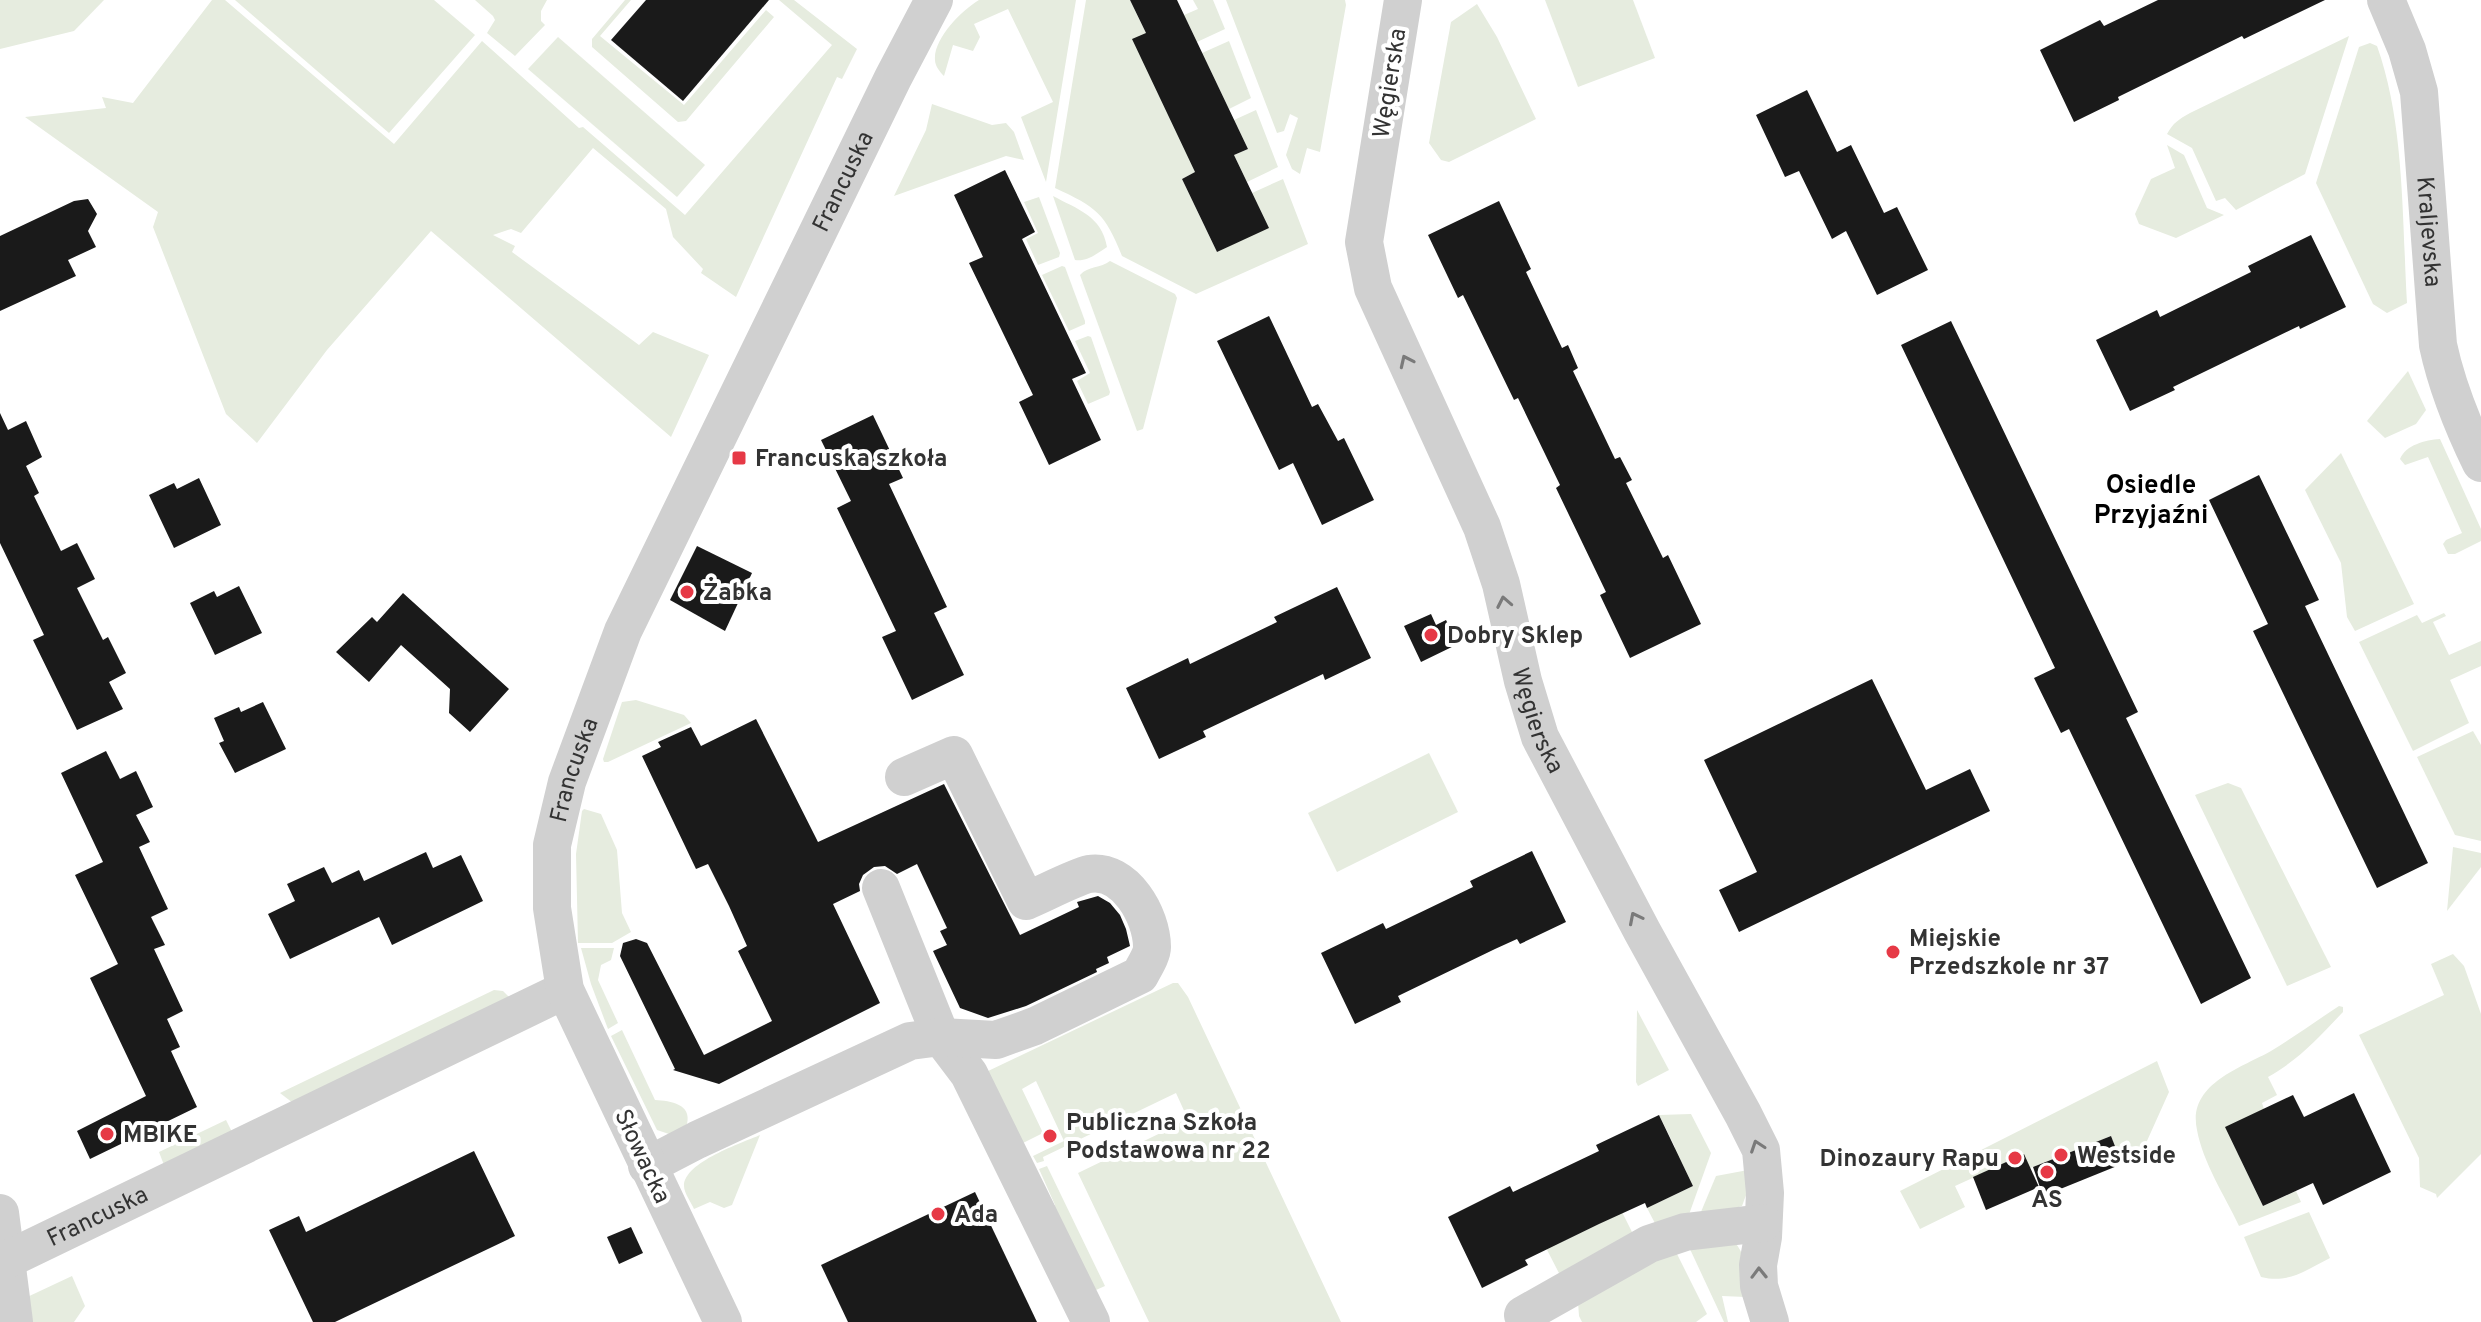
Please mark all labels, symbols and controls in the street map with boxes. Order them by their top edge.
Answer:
street label: Węgierska [1367,26,1414,140]
street label: Francuska [807,127,882,238]
street label: Kraljevska [2408,176,2447,288]
one-way arrow [1400,355,1416,370]
place label: Francuska szkoła [755,445,947,475]
marker: Francuska szkoła [730,449,748,467]
district label: Osiedle Przyjaźni [2094,470,2208,533]
place label: Żabka [703,577,772,609]
marker: Żabka [678,583,696,601]
one-way arrow [1497,595,1514,608]
place label: Dobry Sklep [1447,622,1583,652]
marker: Dobry Sklep [1422,626,1440,644]
street label: Węgierska [1503,665,1570,779]
street label: Francuska [545,714,607,826]
one-way arrow [1629,911,1644,926]
place label: Miejskie Przedszkole nr 37 [1909,925,2109,983]
marker: Miejskie Przedszkole nr 37 [1884,943,1902,961]
street label: Słowacka [606,1105,676,1209]
place label: Publiczna Szkoła Podstawowa nr 22 [1066,1109,1271,1167]
place label: MBIKE [123,1121,198,1151]
marker: MBIKE [98,1125,116,1143]
marker: Publiczna Szkoła Podstawowa nr 22 [1041,1127,1059,1145]
one-way arrow [1750,1140,1766,1154]
place label: Westside [2077,1142,2176,1172]
place label: Dinozaury Rapu [1819,1145,1999,1175]
marker: Westside [2052,1146,2070,1164]
marker: Dinozaury Rapu [2006,1149,2024,1167]
marker: AS [2038,1163,2056,1181]
street label: Francuska [43,1181,154,1255]
place label: AS [2031,1186,2063,1216]
place label: Ada [954,1201,998,1231]
marker: Ada [929,1205,947,1223]
one-way arrow [1750,1266,1768,1279]

